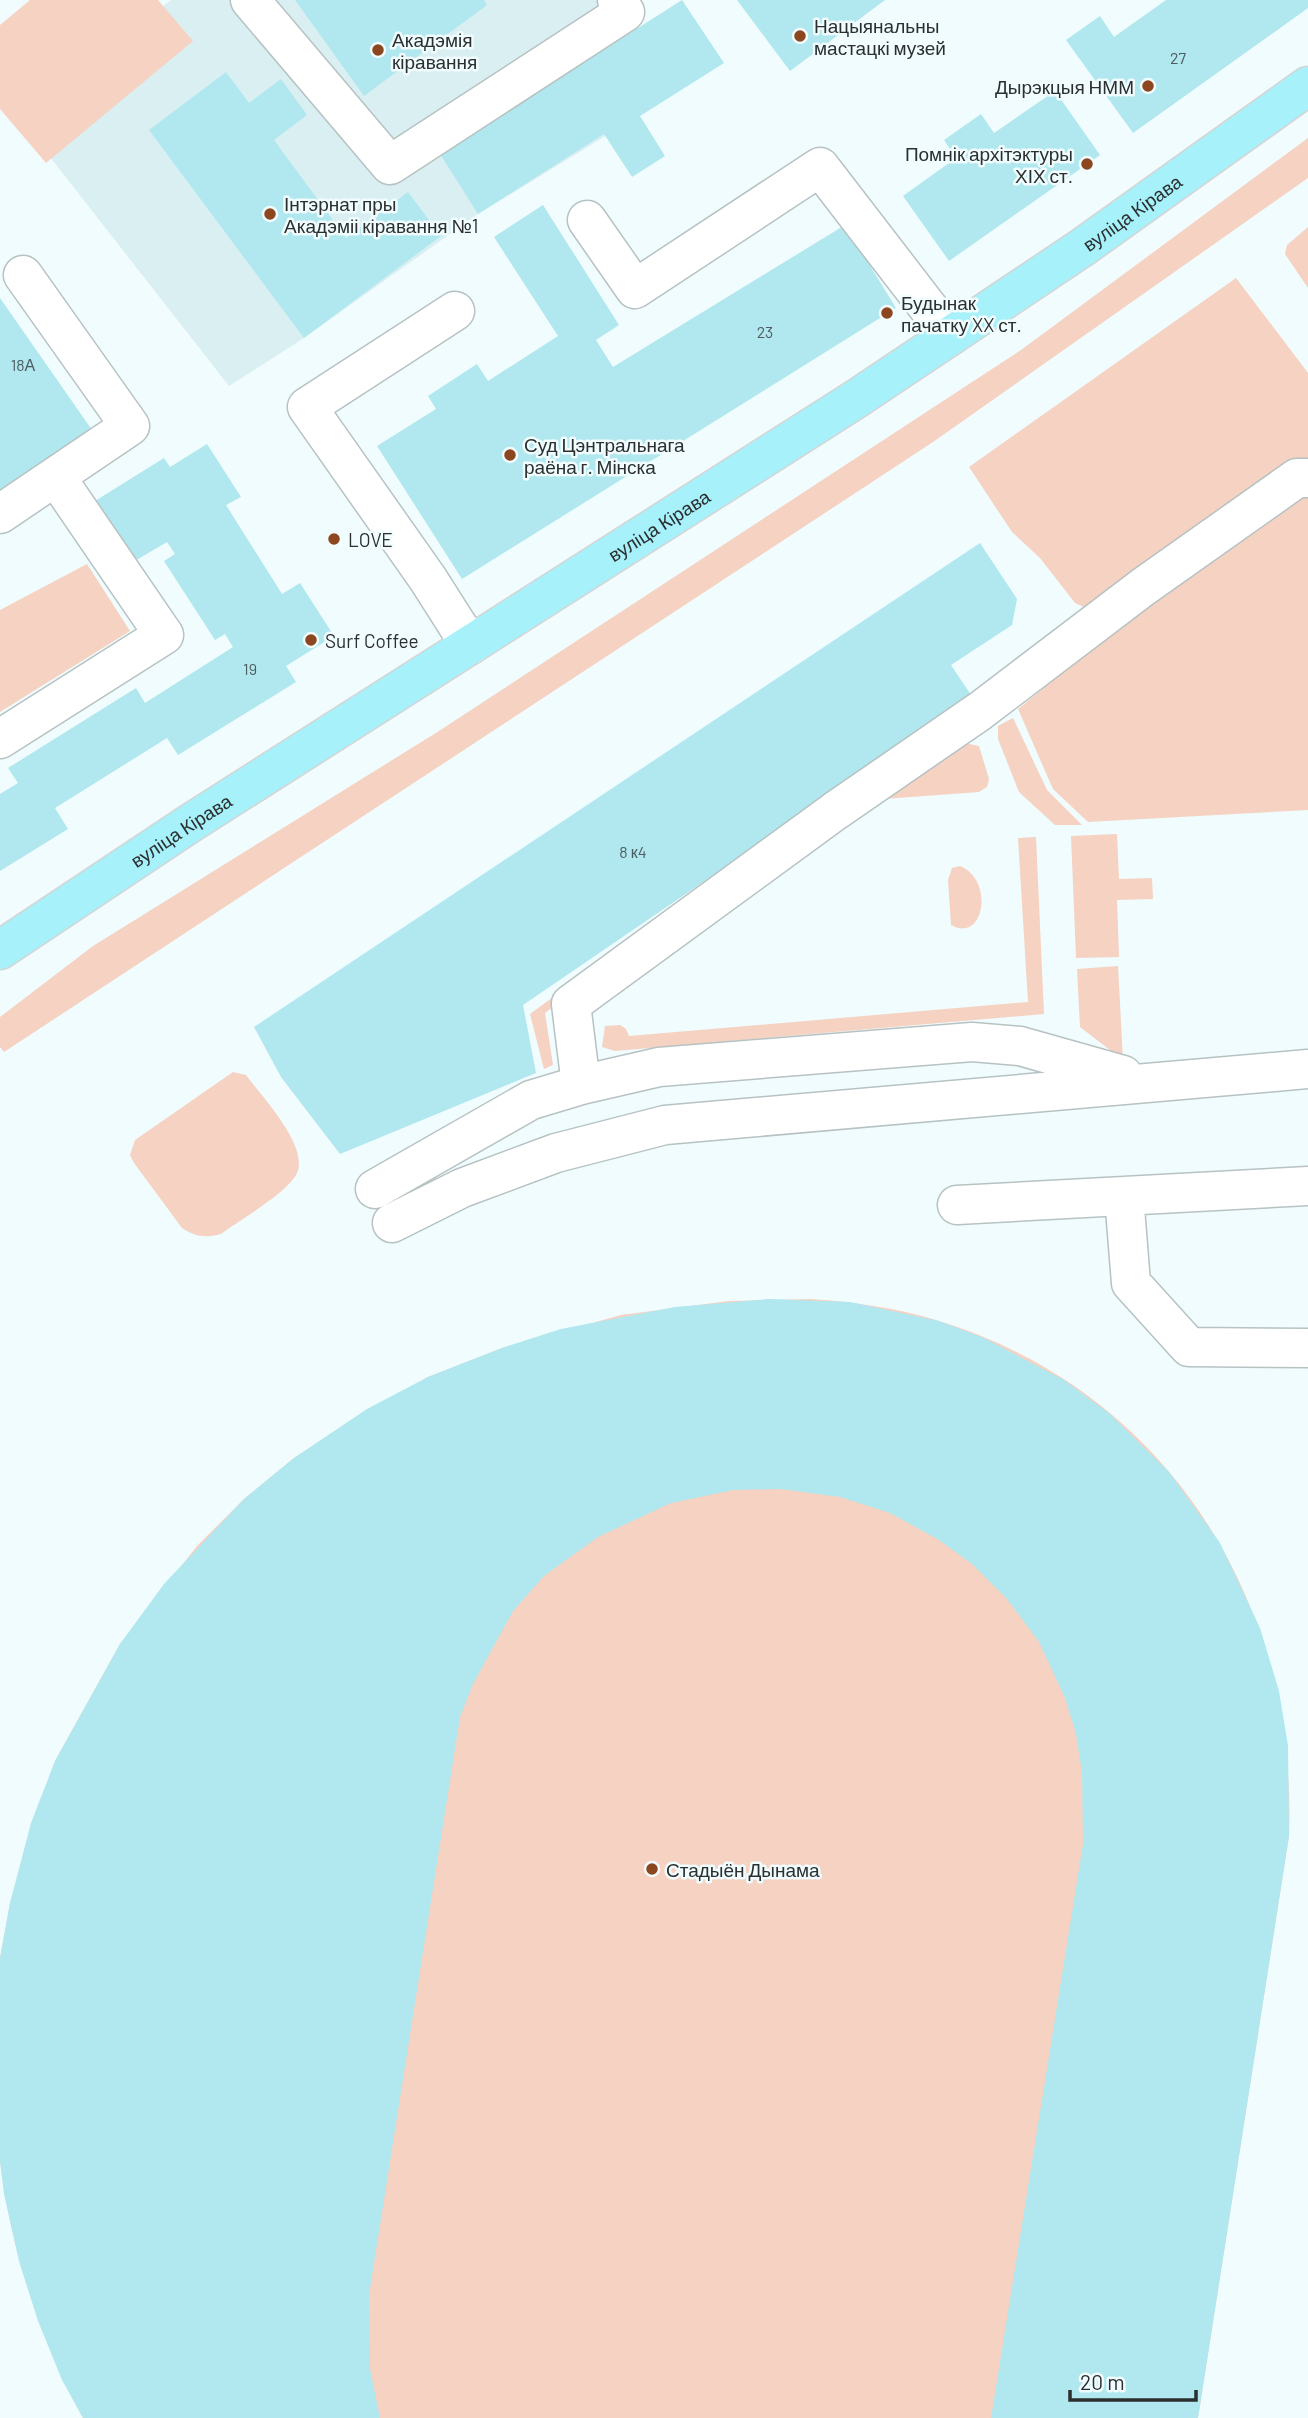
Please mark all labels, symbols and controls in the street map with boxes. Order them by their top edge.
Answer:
place label: Нацыянальны мастацкі музей [814,14,946,59]
place label: Акадэмія кіравання [392,28,477,73]
marker: Нацыянальны мастацкі музей [792,28,808,44]
marker: Акадэмія кіравання [370,42,386,58]
house number: 27 [1170,48,1186,67]
place label: Дырэкцыя НММ [995,75,1134,98]
marker: Дырэкцыя НММ [1140,78,1156,94]
place label: Помнік архітэктуры ХІХ ст. [905,142,1073,187]
marker: Помнік архітэктуры ХІХ ст. [1079,156,1095,172]
street label: вуліца Кірава [1078,169,1186,255]
place label: Інтэрнат пры Акадэміі кіравання №1 [284,192,479,237]
marker: Інтэрнат пры Акадэміі кіравання №1 [262,206,278,222]
place label: Будынак пачатку XX ст. [901,291,1022,336]
marker: Будынак пачатку XX ст. [879,305,895,321]
house number: 23 [757,322,773,341]
house number: 18А [11,355,36,374]
place label: Суд Цэнтральнага раёна г. Мінска [524,433,685,478]
marker: Суд Цэнтральнага раёна г. Мінска [502,447,518,463]
street label: вуліца Кірава [603,484,714,566]
place label: LOVE [348,528,393,551]
marker: LOVE [326,531,342,547]
place label: Surf Coffee [325,629,419,652]
marker: Surf Coffee [303,632,319,648]
house number: 19 [243,659,257,678]
street label: вуліца Кірава [126,788,236,871]
house number: 8 к4 [619,842,647,861]
place label: Стадыён Дынама [666,1858,820,1881]
marker: Стадыён Дынама [644,1861,660,1877]
scale bar [1070,2358,1196,2402]
text: 20 m [1080,2369,1125,2394]

